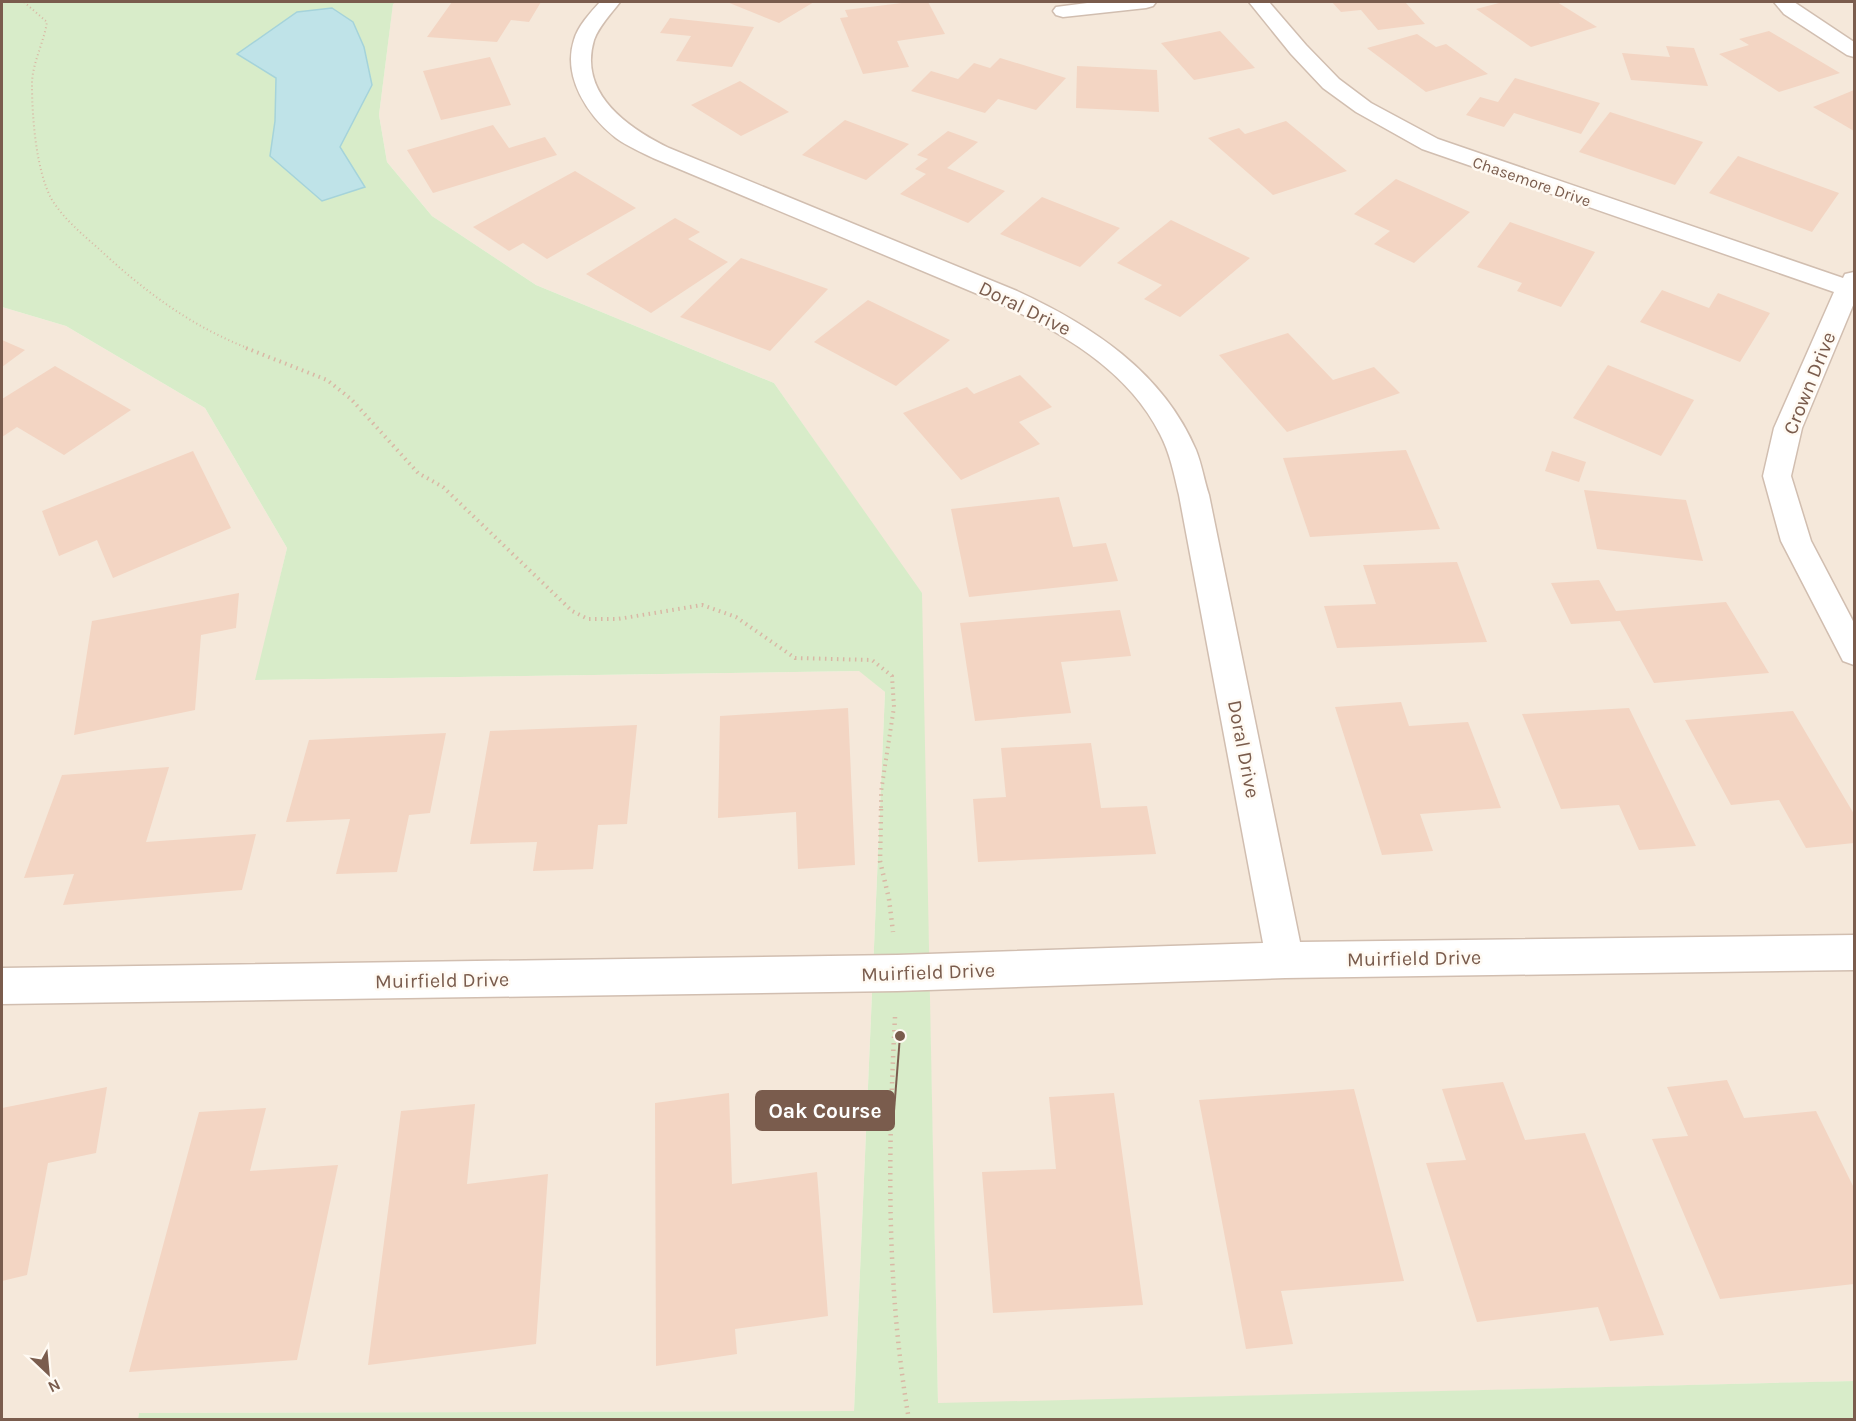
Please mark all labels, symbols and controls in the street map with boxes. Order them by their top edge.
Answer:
street label: Chasemore Drive [1470,152,1593,211]
street label: Doral Drive [975,276,1075,341]
street label: Crown Drive [1778,329,1840,438]
street label: Doral Drive [1223,698,1264,800]
street label: Muirfield Drive [1347,946,1481,971]
street label: Muirfield Drive [861,959,996,986]
street label: Muirfield Drive [375,968,509,993]
callout: Oak Course [756,1091,894,1130]
text: Oak Course [768,1099,882,1123]
north arrow [18,1343,78,1403]
text: N [45,1375,64,1397]

